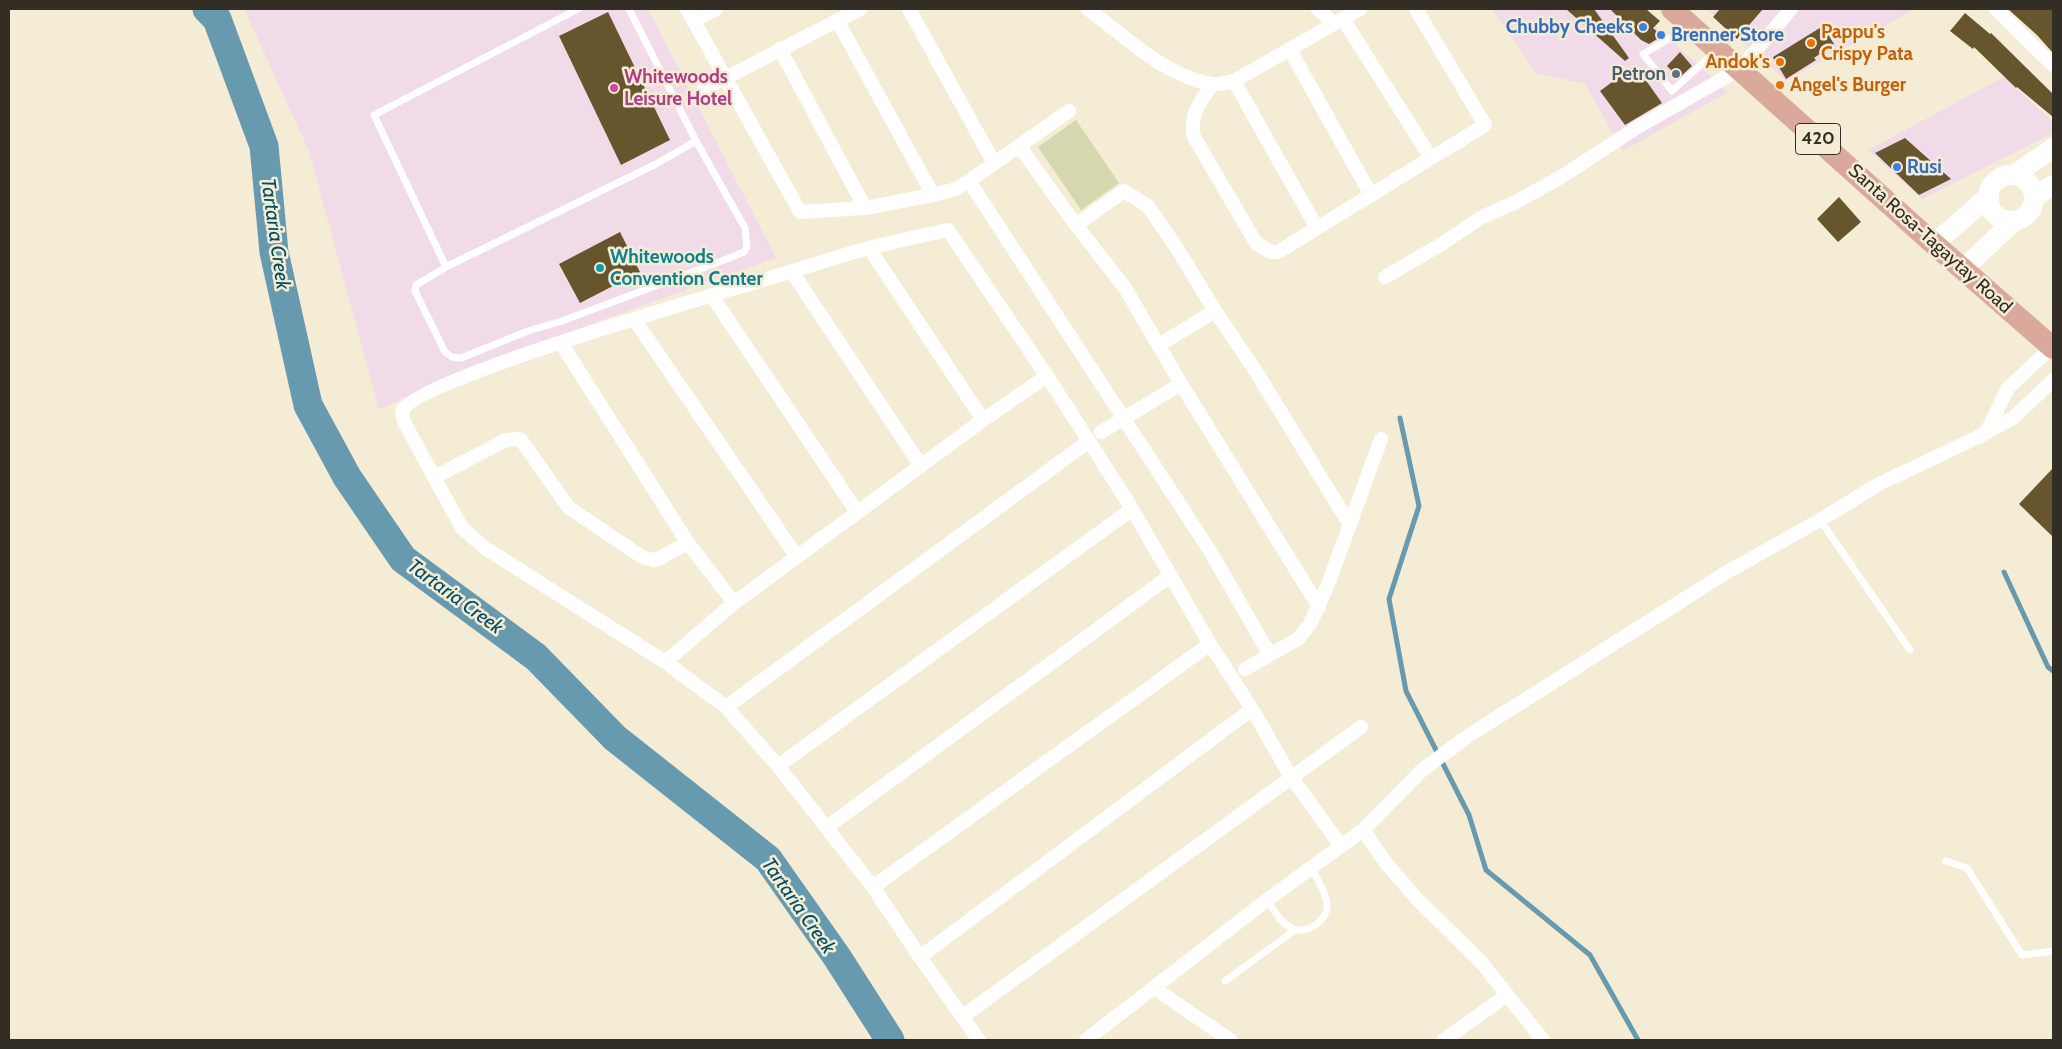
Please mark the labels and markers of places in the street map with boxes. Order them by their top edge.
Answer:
place label: Chubby Cheeks [1506,16,1633,38]
marker: Chubby Cheeks [1637,21,1649,33]
place label: Pappu's Crispy Pata [1821,21,1913,65]
place label: Brenner Store [1671,24,1784,46]
marker: Brenner Store [1655,29,1667,41]
marker: Pappu's Crispy Pata [1805,37,1817,49]
place label: Andok's [1705,51,1770,73]
marker: Andok's [1774,56,1786,68]
place label: Petron [1611,63,1666,85]
place label: Whitewoods Leisure Hotel [624,66,732,110]
marker: Petron [1670,68,1682,80]
place label: Angel's Burger [1790,74,1906,96]
marker: Angel's Burger [1774,79,1786,91]
marker: Whitewoods Leisure Hotel [608,82,620,94]
place label: Rusi [1907,156,1942,178]
marker: Rusi [1891,161,1903,173]
place label: Whitewoods Convention Center [610,246,763,290]
marker: Whitewoods Convention Center [594,262,606,274]

